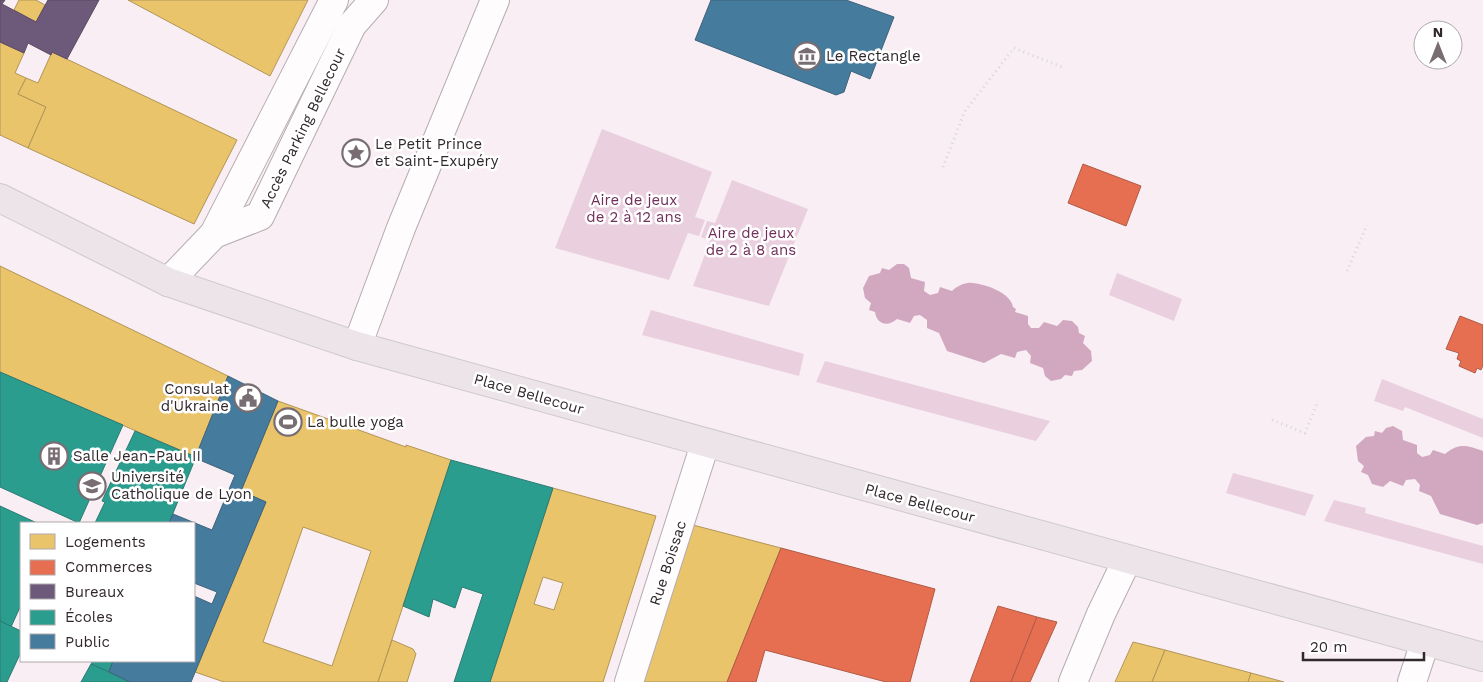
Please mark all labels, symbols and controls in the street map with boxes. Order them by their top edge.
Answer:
north arrow [1413,20,1463,70]
text: N [1433,24,1443,40]
museum icon: Le Rectangle [792,41,822,71]
street label: Accès Parking Bellecour [256,45,350,211]
place label: Le Rectangle [826,47,921,65]
place label: Le Petit Prince et Saint-Exupéry [375,135,499,170]
place icon: Le Petit Prince et Saint-Exupéry [341,138,371,168]
park label: Aire de jeux de 2 à 12 ans [586,191,682,226]
park label: Aire de jeux de 2 à 8 ans [706,224,796,259]
street label: Place Bellecour [472,370,586,418]
place label: Consulat d'Ukraine [161,380,230,415]
public building icon: Consulat d'Ukraine [233,383,263,413]
sports icon: La bulle yoga [273,407,303,437]
place label: La bulle yoga [307,413,404,431]
building icon: Salle Jean-Paul II [39,441,69,471]
place label: Salle Jean-Paul II [73,447,201,465]
place label: Université Catholique de Lyon [111,468,252,503]
school or university icon: Université Catholique de Lyon [77,471,107,501]
street label: Place Bellecour [863,480,977,526]
street label: Rue Boissac [646,518,690,608]
legend [20,522,195,662]
text: Logements [65,533,146,551]
text: Commerces [65,558,152,576]
text: Bureaux [65,583,124,601]
text: Écoles [65,608,113,626]
scale bar [1303,630,1424,662]
text: Public [65,633,110,651]
text: 20 m [1310,638,1348,656]

